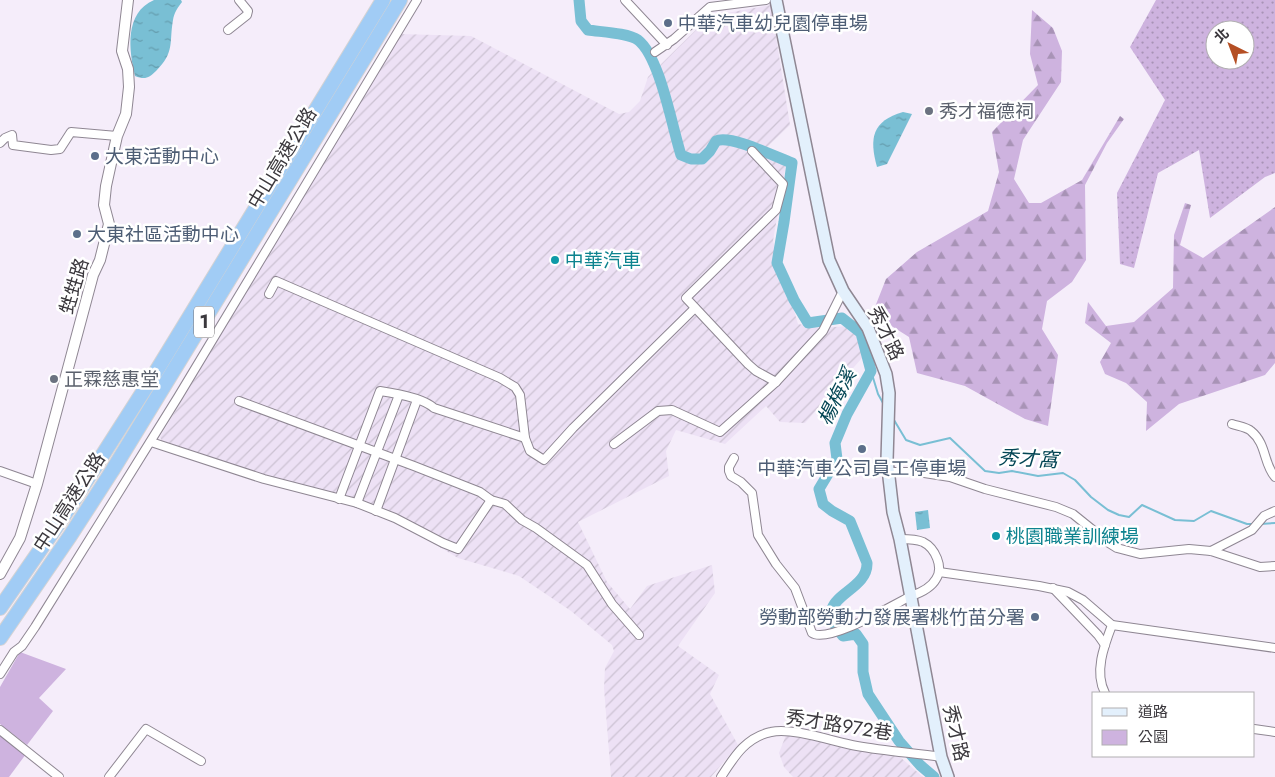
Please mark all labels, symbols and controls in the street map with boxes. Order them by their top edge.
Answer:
place label: 中華汽車幼兒園停車場 [678,10,868,37]
marker: 中華汽車幼兒園停車場 [662,17,674,29]
north arrow [1205,20,1255,70]
text: 北 [1209,23,1233,47]
place label: 秀才福德祠 [939,98,1034,125]
street label: 中山高速公路 [241,102,323,214]
marker: 秀才福德祠 [923,105,935,117]
place label: 大東活動中心 [105,143,219,170]
marker: 大東活動中心 [89,150,101,162]
place label: 大東社區活動中心 [87,221,239,248]
marker: 大東社區活動中心 [71,228,83,240]
place label: 中華汽車 [565,247,641,274]
marker: 中華汽車 [549,254,561,266]
street label: 甡甡路 [53,255,95,317]
street label: 秀才路 [861,301,911,365]
road number: 1 [194,306,214,338]
water label: 楊梅溪 [810,361,865,430]
place label: 正霖慈惠堂 [64,366,159,393]
marker: 正霖慈惠堂 [48,373,60,385]
marker: 中華汽車公司員工停車場 [856,443,868,455]
water label: 秀才窩 [997,443,1062,475]
street label: 中山高速公路 [27,447,111,557]
place label: 中華汽車公司員工停車場 [757,455,967,482]
place label: 桃園職業訓練場 [1006,523,1139,550]
marker: 桃園職業訓練場 [990,530,1002,542]
place label: 勞動部勞動力發展署桃竹苗分署 [759,604,1025,631]
marker: 勞動部勞動力發展署桃竹苗分署 [1029,611,1041,623]
legend [1092,692,1255,757]
text: 道路 [1138,701,1168,723]
street label: 秀才路 [936,702,976,764]
street label: 秀才路972巷 [784,703,894,747]
text: 公園 [1138,726,1168,748]

